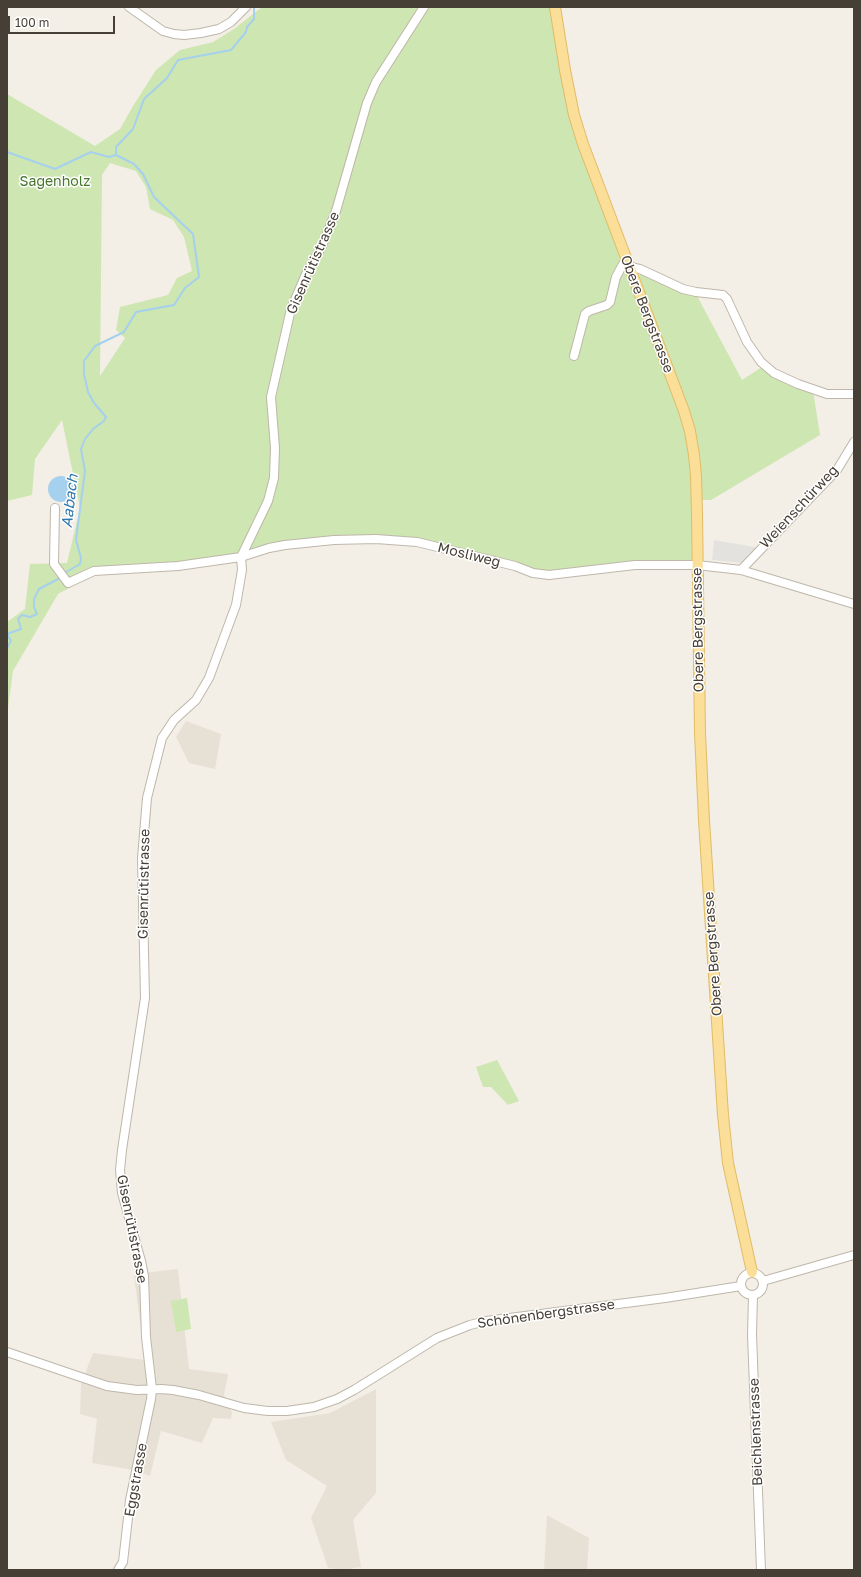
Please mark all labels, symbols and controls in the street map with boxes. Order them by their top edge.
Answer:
scale bar [10,8,117,34]
text: 100 m [15,15,49,30]
park label: Sagenholz [20,174,90,190]
street label: Gisenrütistrasse [283,209,343,317]
street label: Obere Bergstrasse [617,253,677,375]
street label: Weienschürweg [756,462,842,552]
water label: Aabach [58,473,82,529]
street label: Mosliweg [436,539,502,571]
street label: Obere Bergstrasse [689,568,707,692]
street label: Gisenrütistrasse [135,829,153,939]
street label: Obere Bergstrasse [700,891,726,1017]
street label: Gisenrütistrasse [113,1173,151,1285]
street label: Schönenbergstrasse [476,1296,616,1332]
street label: Beichlenstrasse [746,1378,766,1486]
street label: Eggstrasse [121,1442,151,1518]

